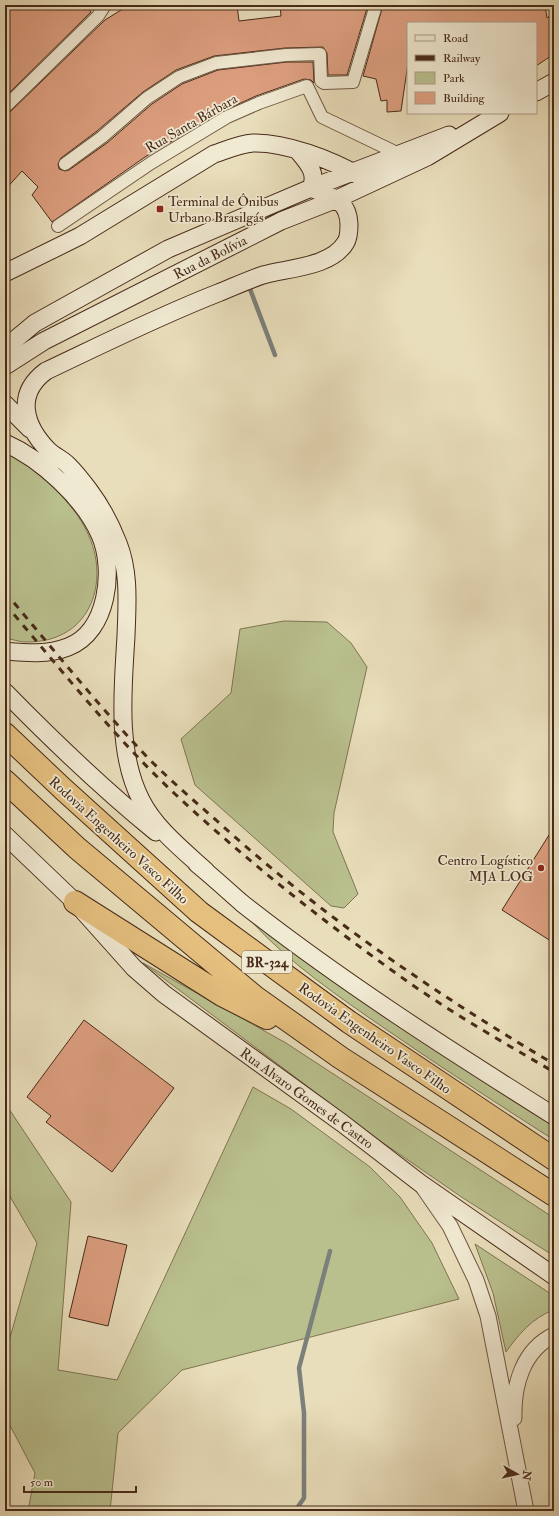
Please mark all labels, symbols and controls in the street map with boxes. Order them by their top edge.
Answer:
legend [407,22,537,114]
text: Road [443,31,468,46]
text: Railway [443,51,481,66]
text: Park [443,71,465,86]
street label: Rua Santa Bárbara [142,90,241,157]
text: Building [443,91,486,106]
place label: Terminal de Ônibus Urbano Brasilgás [168,193,279,226]
marker: Terminal de Ônibus Urbano Brasilgás [155,204,165,214]
street label: Rua da Bolívia [171,232,250,283]
street label: Rodovia Engenheiro Vasco Filho [45,773,192,908]
place label: Centro Logístico MJA LOG [437,852,533,885]
marker: Centro Logístico MJA LOG [536,863,546,873]
road number: BR-324 [242,951,292,973]
street label: Rodovia Engenheiro Vasco Filho [295,979,454,1098]
street label: Rua Alvaro Gomes de Castro [237,1044,377,1153]
north arrow [497,1454,537,1494]
scale bar [24,1468,136,1494]
text: N [519,1469,534,1482]
text: 50 m [30,1475,54,1490]

